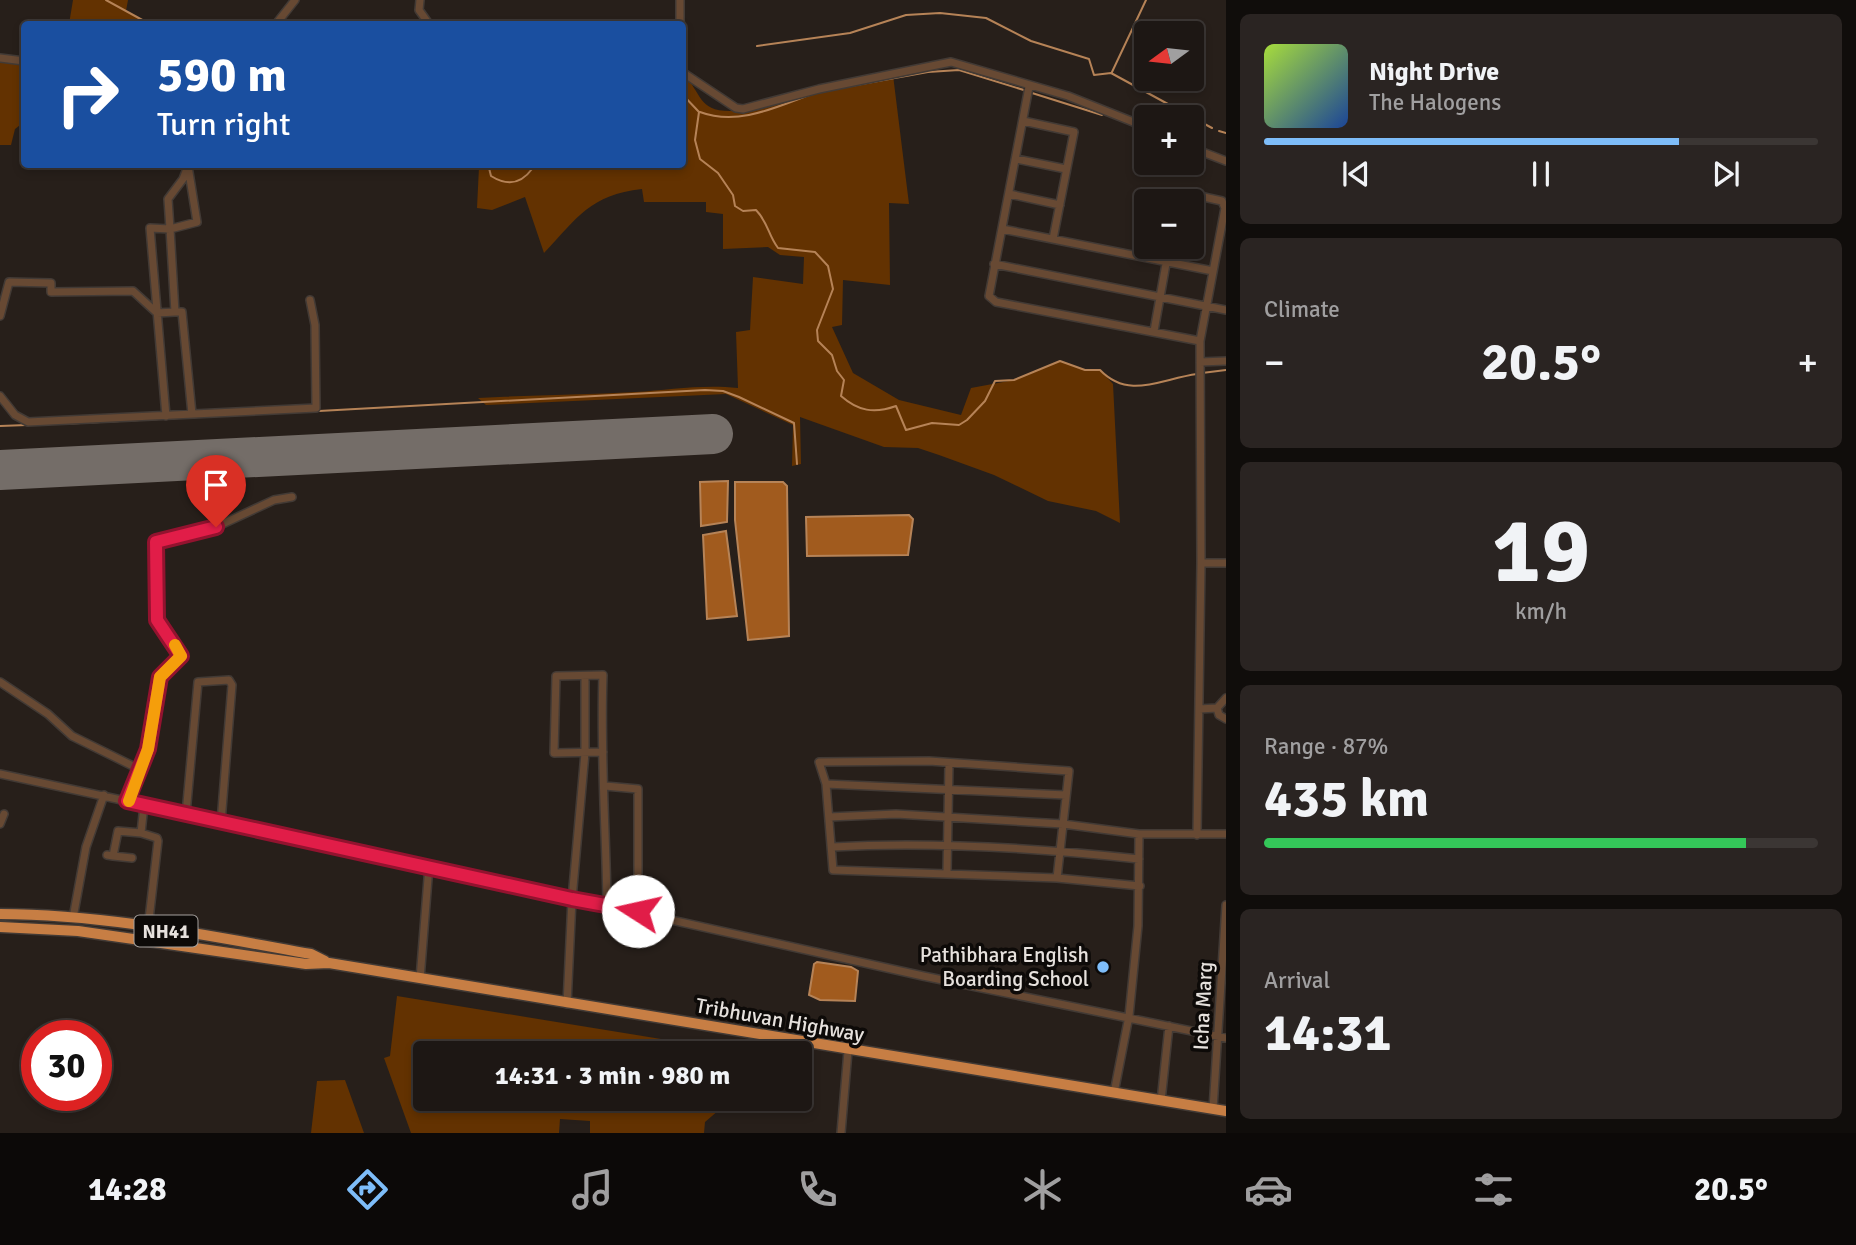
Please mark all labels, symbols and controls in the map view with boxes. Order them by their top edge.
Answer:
north arrow [1134,21,1204,91]
map controls [1134,21,1204,259]
text: 590 m [157,45,287,105]
icon: right [42,49,133,140]
text: Night Drive [1369,56,1499,88]
text: The Halogens [1369,88,1501,117]
text: Turn right [157,105,290,144]
button: + [1134,105,1204,175]
icon: previous [1337,155,1375,193]
icon: pause [1522,155,1560,193]
icon: next [1707,155,1745,193]
button: − [1134,189,1204,259]
text: Climate [1264,295,1340,324]
text: 20.5° [1481,330,1601,394]
text: − [1264,339,1285,386]
text: + [1797,339,1818,386]
pin [186,455,246,527]
icon: arrive [197,466,235,504]
text: 19 [1492,495,1590,608]
text: km/h [1515,597,1567,626]
text: Range · 87% [1264,732,1388,761]
text: 435 km [1264,767,1429,831]
position arrow [601,874,675,948]
road number: NH41 [134,916,198,946]
place label: Pathibhara English Boarding School [920,942,1089,992]
marker: Pathibhara English Boarding School [1095,959,1111,975]
street label: Icha Marg [1188,961,1218,1051]
text: Arrival [1264,966,1330,995]
street label: Tribhuvan Highway [694,992,866,1048]
text: 14:31 [1264,1001,1392,1065]
speed limit sign: 30 [21,1020,112,1111]
text: 14:31 · 3 min · 980 m [495,1060,730,1092]
icon: directions [343,1165,392,1214]
icon: music [568,1165,617,1214]
icon: phone [793,1165,842,1214]
icon: climate [1018,1165,1067,1214]
icon: car [1244,1165,1293,1214]
icon: filters [1469,1165,1518,1214]
text: 14:28 [88,1170,167,1209]
text: 20.5° [1694,1170,1768,1209]

